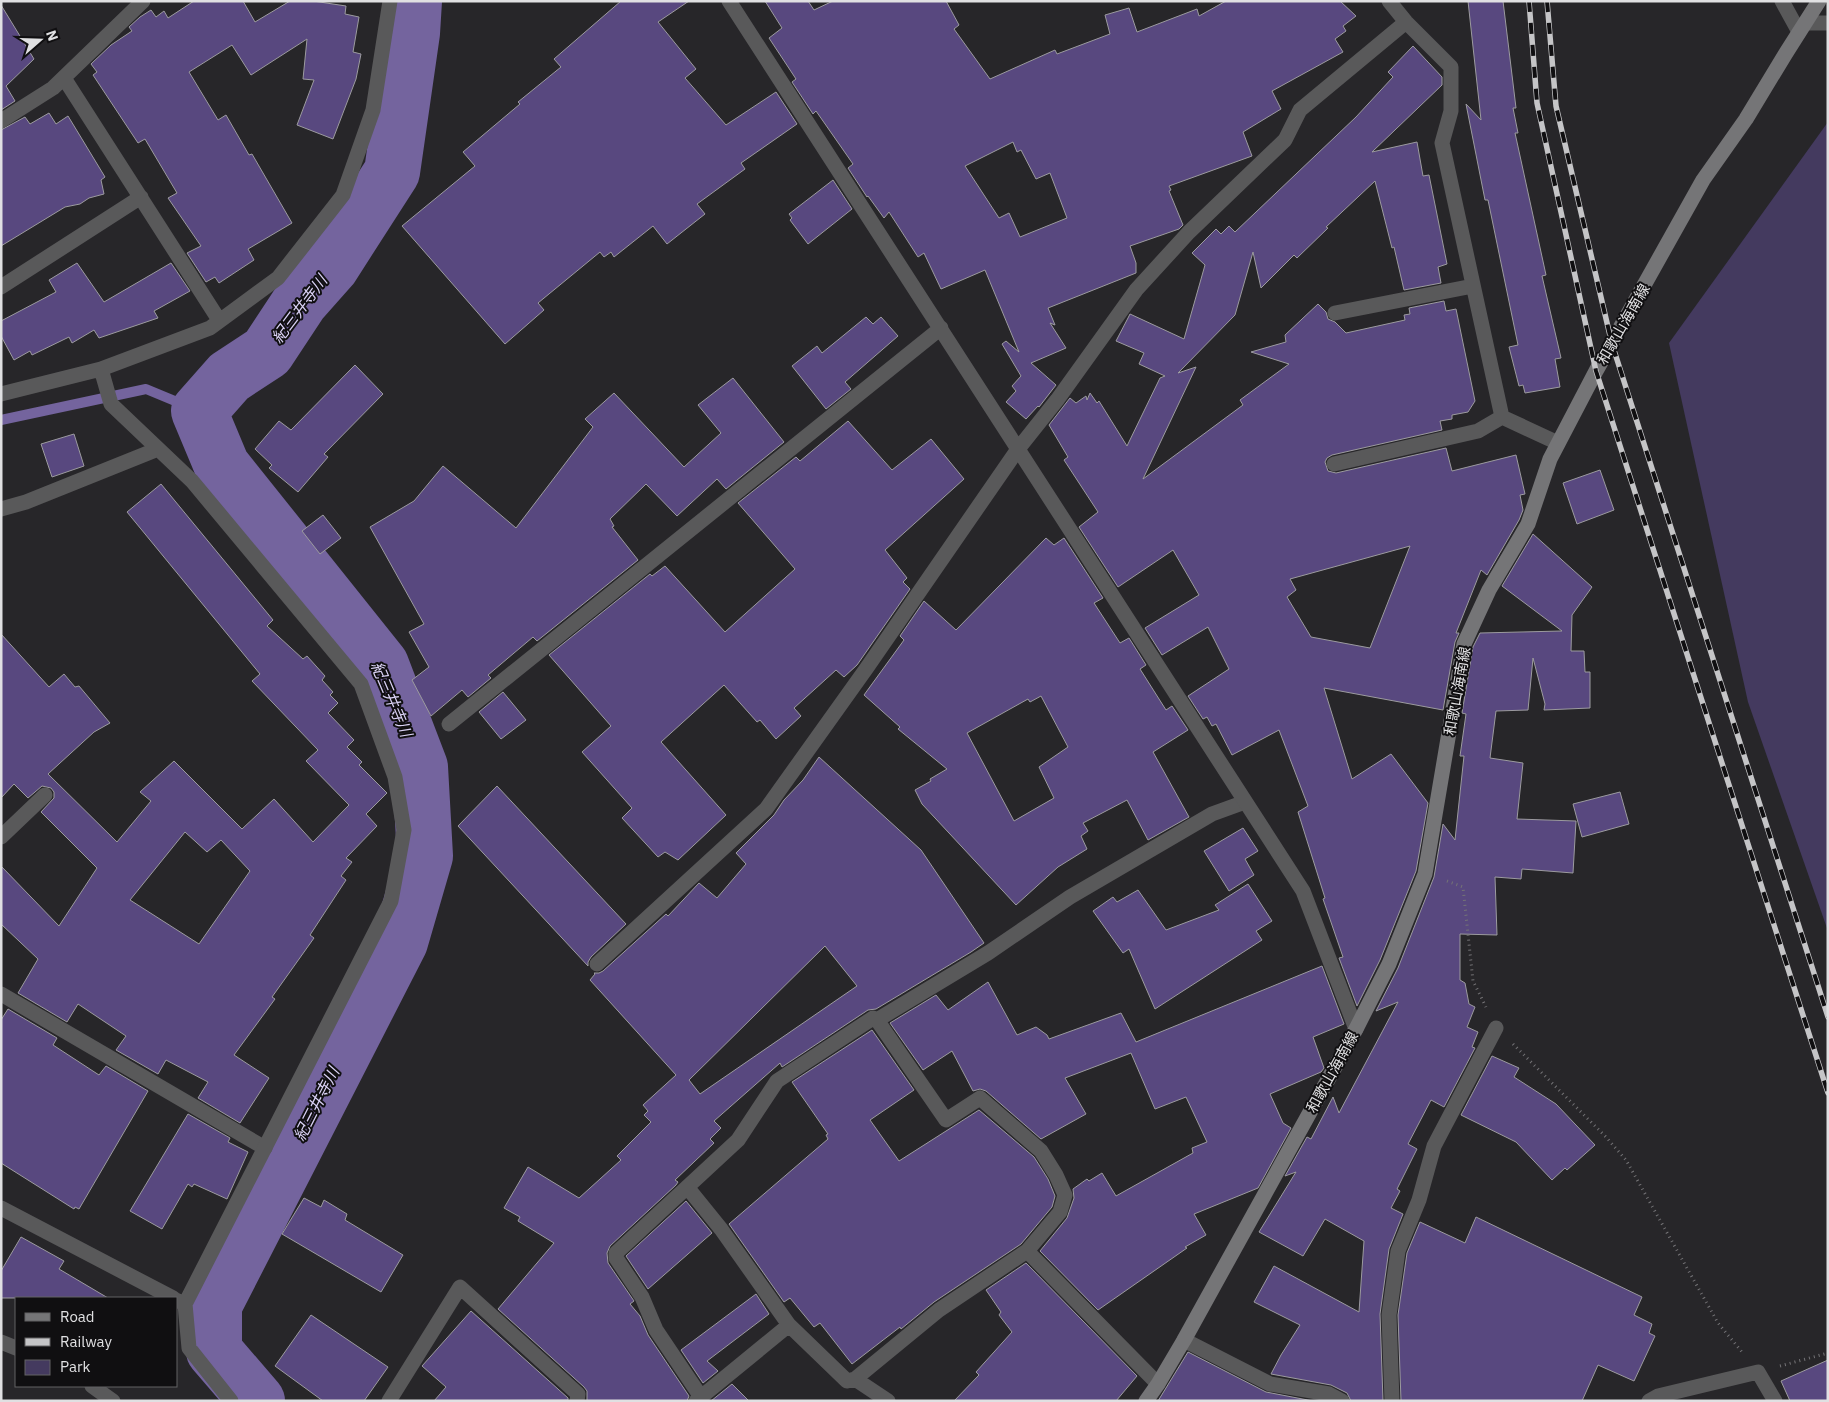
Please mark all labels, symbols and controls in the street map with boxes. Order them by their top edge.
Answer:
north arrow [15,15,65,65]
text: N [42,28,62,43]
water label: 紀三井寺川 [267,269,332,347]
street label: 和歌山海南線 [1592,280,1654,368]
street label: 和歌山海南線 [1440,645,1474,737]
water label: 紀三井寺川 [367,658,418,742]
street label: 和歌山海南線 [1302,1028,1362,1116]
water label: 紀三井寺川 [289,1062,344,1144]
legend [15,1297,178,1387]
text: Road [60,1307,95,1326]
text: Railway [60,1332,113,1351]
text: Park [60,1357,90,1376]

